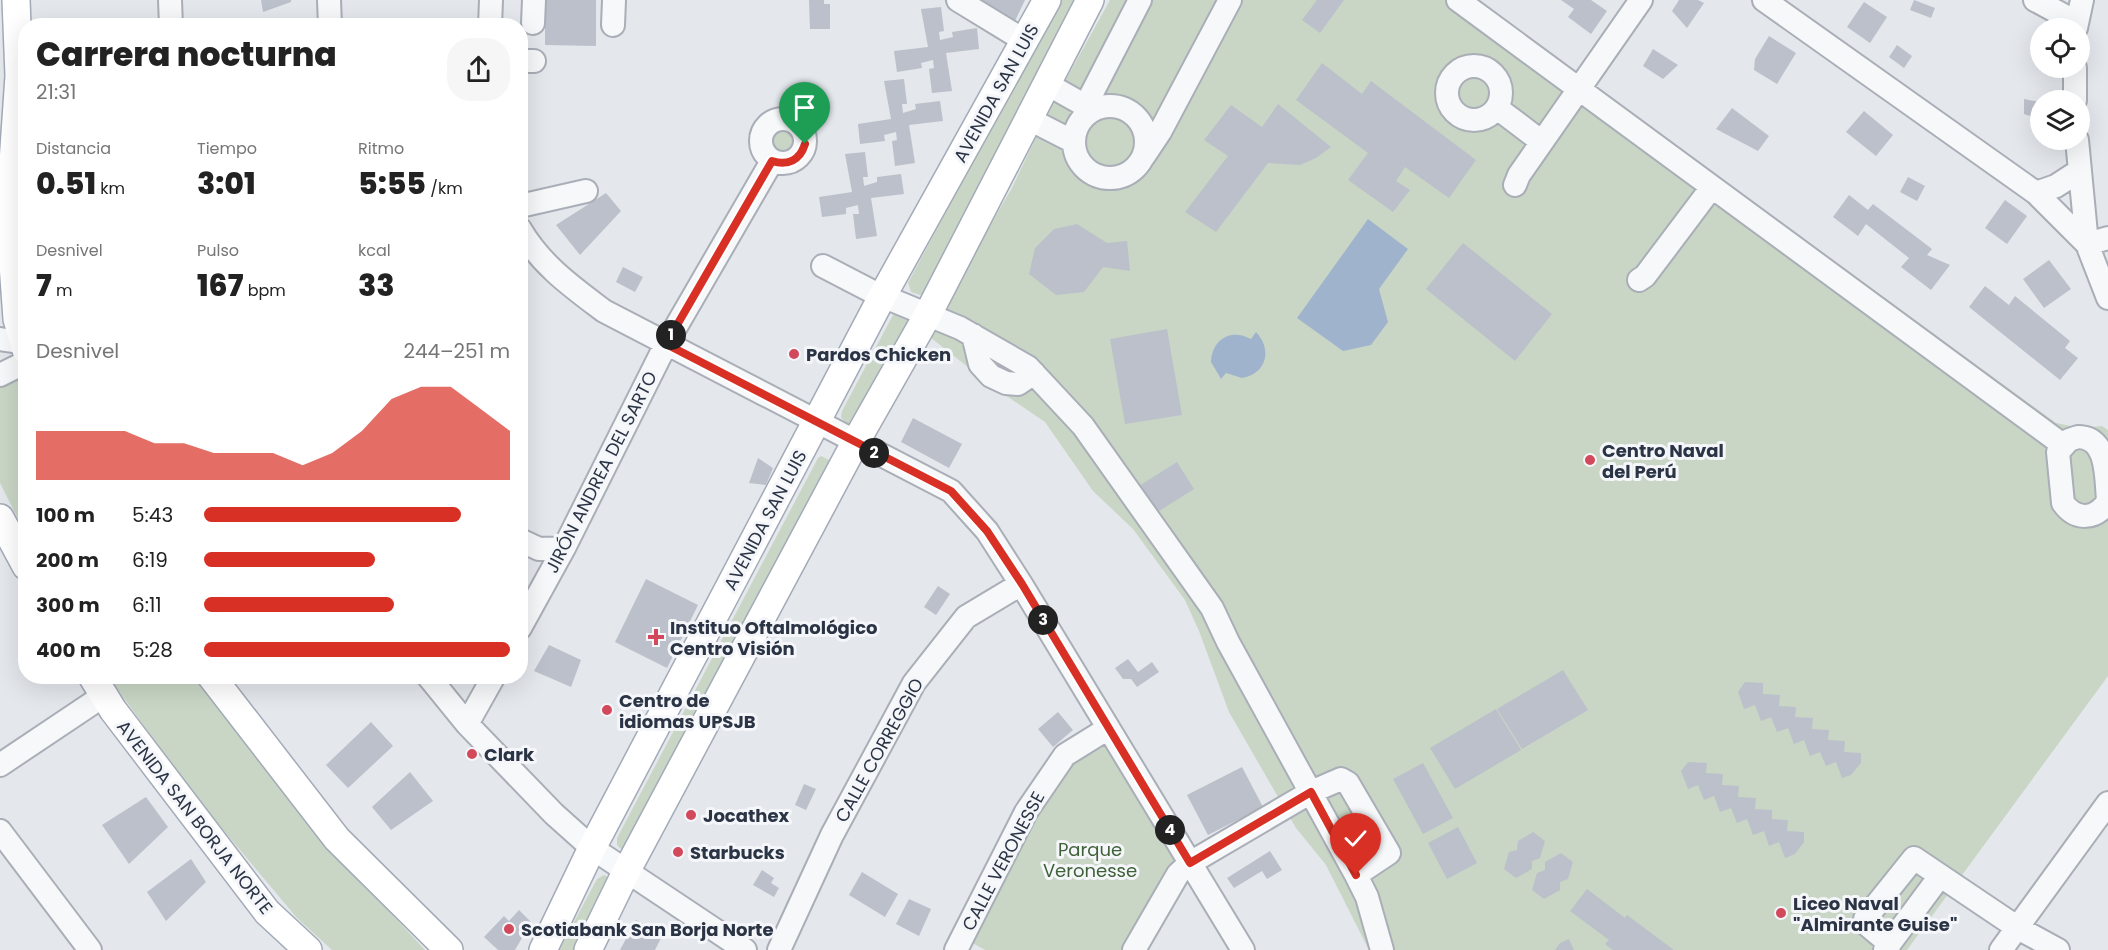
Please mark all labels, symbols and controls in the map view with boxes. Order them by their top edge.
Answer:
map controls [2030,18,2090,150]
button: locate [2030,18,2090,78]
street label: AVENIDA SAN LUIS [947,19,1045,167]
text: Carrera nocturna [36,31,337,78]
button: share [447,38,510,101]
text: 21:31 [36,78,76,106]
pin [779,82,830,144]
button: layers [2030,90,2090,150]
icon: arrive [788,91,821,124]
text: Distancia [36,137,111,160]
text: Tiempo [197,137,257,160]
text: Ritmo [358,137,404,160]
text: 0.51 [36,162,96,205]
text: 3:01 [197,162,256,205]
text: 5:55 [358,162,426,205]
text: km [96,177,125,200]
text: /km [426,177,463,200]
text: Desnivel [36,239,103,262]
text: Pulso [197,239,239,262]
text: kcal [358,239,391,262]
text: 7 [36,264,52,307]
text: 167 [197,264,243,307]
text: 33 [358,264,395,307]
text: m [52,279,72,302]
text: bpm [243,279,286,302]
pin: 1 [656,320,686,350]
text: 1 [668,323,674,346]
text: Desnivel [36,337,119,365]
text: 244–251 m [403,337,510,365]
place label: Pardos Chicken [806,342,951,367]
marker: Pardos Chicken [787,347,801,361]
street label: JIRÓN ANDREA DEL SARTO [539,367,663,577]
pin: 2 [859,438,889,468]
place label: Centro Naval del Perú [1602,438,1724,484]
text: 2 [869,441,879,464]
street label: AVENIDA SAN LUIS [717,446,813,594]
marker: Centro Naval del Perú [1583,453,1597,467]
text: 100 m [36,501,95,529]
text: 5:43 [132,501,173,529]
text: 200 m [36,546,99,574]
text: 6:19 [132,546,168,574]
text: 300 m [36,591,100,619]
text: 6:11 [132,591,162,619]
pin: 3 [1028,605,1058,635]
text: 3 [1038,608,1048,631]
place label: Instituo Oftalmológico Centro Visión [670,615,878,661]
marker: Instituo Oftalmológico Centro Visión [647,628,665,646]
text: 400 m [36,636,101,664]
text: 5:28 [132,636,173,664]
street label: CALLE CORREGGIO [829,673,929,827]
place label: Centro de idiomas UPSJB [619,688,756,734]
marker: Centro de idiomas UPSJB [600,703,614,717]
street label: AVENIDA SAN BORJA NORTE [111,715,279,919]
place label: Clark [484,742,535,767]
marker: Clark [465,747,479,761]
street label: CALLE VERONESSE [956,787,1050,935]
place label: Jocathex [703,803,790,828]
marker: Jocathex [684,808,698,822]
pin [1330,813,1381,875]
pin: 4 [1155,815,1185,845]
text: 4 [1165,818,1175,841]
icon: check [1339,822,1372,855]
park label: Parque Veronesse [1043,837,1137,883]
place label: Starbucks [690,840,785,865]
marker: Starbucks [671,845,685,859]
place label: Liceo Naval "Almirante Guise" [1793,891,1957,937]
marker: Liceo Naval "Almirante Guise" [1774,906,1788,920]
place label: Scotiabank San Borja Norte [521,917,774,942]
marker: Scotiabank San Borja Norte [502,922,516,936]

